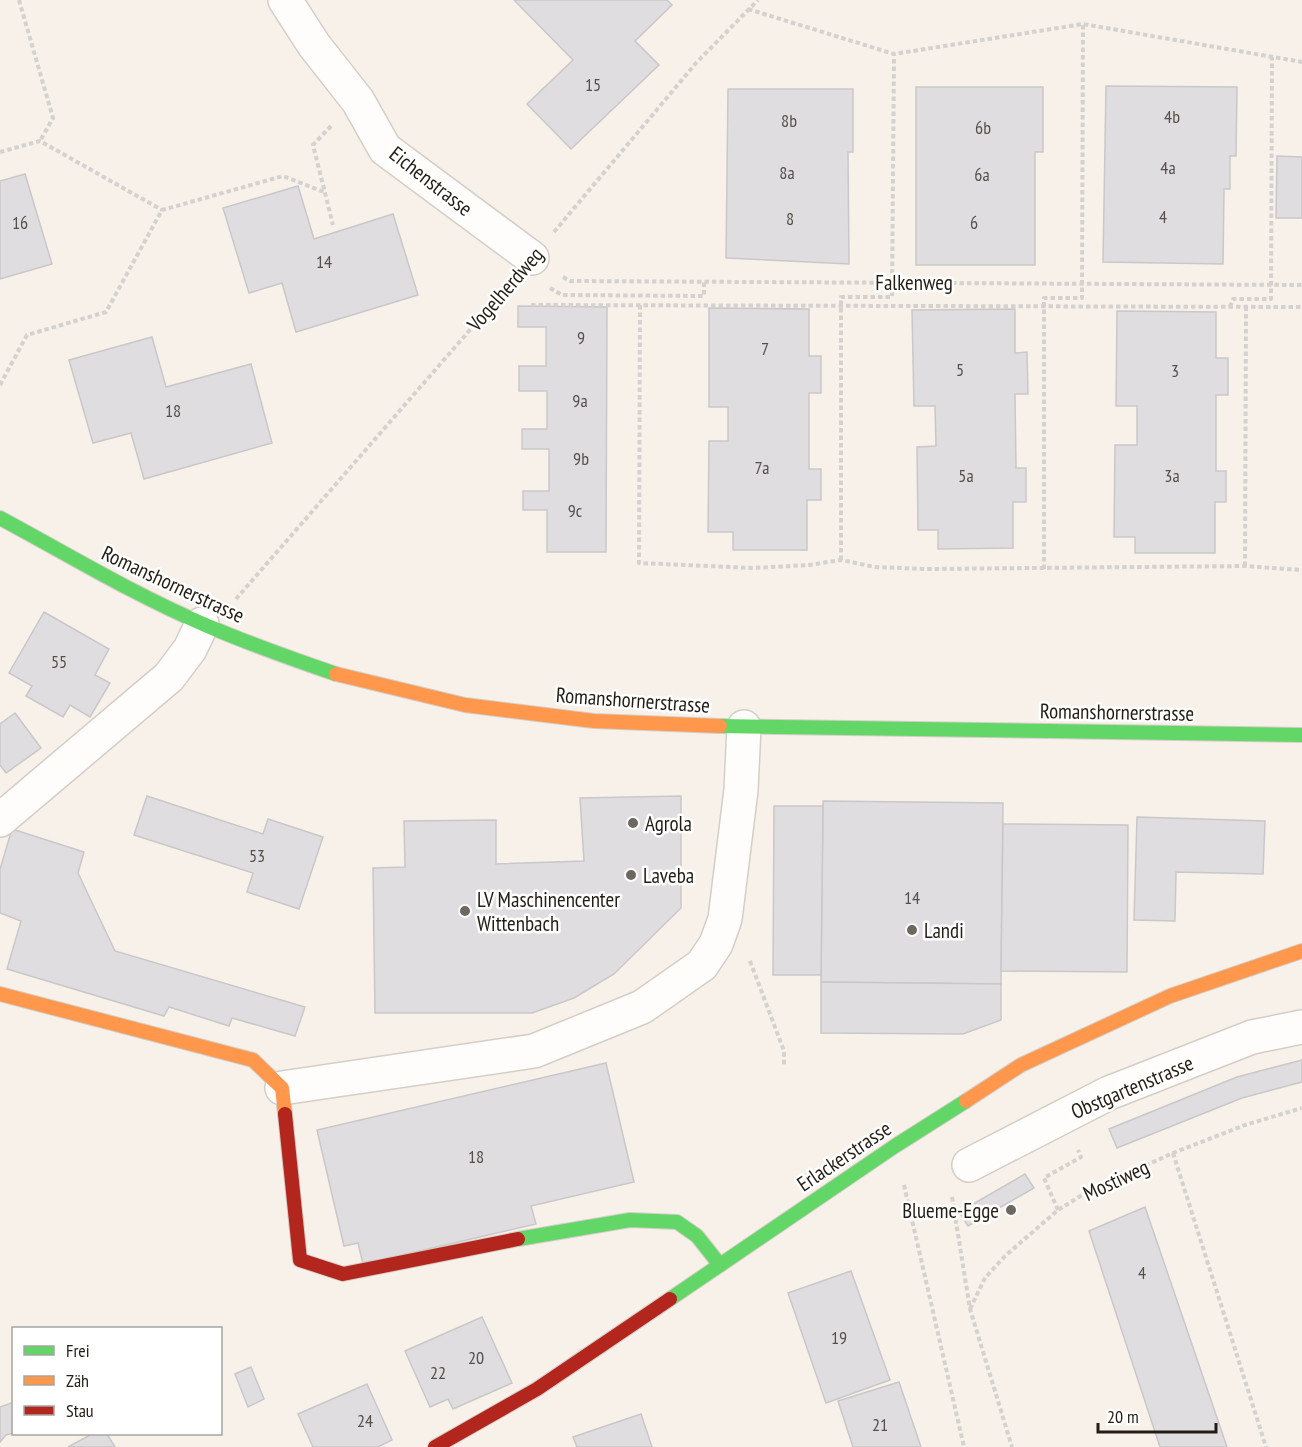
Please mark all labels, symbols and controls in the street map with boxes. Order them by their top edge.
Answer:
house number: 15 [585,73,601,96]
house number: 4b [1164,105,1180,128]
house number: 8b [781,109,797,132]
house number: 6b [975,116,991,139]
street label: Eichenstrasse [384,140,478,222]
house number: 4a [1160,156,1176,179]
house number: 8a [779,161,795,184]
house number: 6a [974,163,990,186]
house number: 4 [1159,205,1167,228]
house number: 8 [786,207,794,230]
house number: 16 [12,211,28,234]
house number: 6 [970,211,978,234]
street label: Vogelherdweg [460,241,549,337]
house number: 14 [316,250,332,273]
street label: Falkenweg [875,269,953,296]
house number: 9 [577,326,585,349]
house number: 7 [761,337,769,360]
house number: 5 [956,358,964,381]
house number: 3 [1171,359,1179,382]
house number: 9a [572,389,588,412]
house number: 18 [165,399,181,422]
house number: 9b [573,447,589,470]
house number: 7a [754,456,770,479]
house number: 5a [958,464,974,487]
house number: 3a [1164,464,1180,487]
house number: 9c [568,499,583,522]
street label: Romanshornerstrasse [97,539,249,629]
house number: 55 [51,650,67,673]
street label: Romanshornerstrasse [555,681,711,719]
street label: Romanshornerstrasse [1040,697,1194,727]
place label: Agrola [645,810,692,837]
marker: Agrola [626,816,640,830]
house number: 53 [249,844,265,867]
place label: Laveba [643,862,694,889]
marker: Laveba [624,868,638,882]
place label: LV Maschinencenter Wittenbach [477,886,620,937]
house number: 14 [904,886,920,909]
marker: LV Maschinencenter Wittenbach [458,904,472,918]
place label: Landi [924,917,964,944]
marker: Landi [905,923,919,937]
street label: Obstgartenstrasse [1067,1049,1197,1125]
street label: Erlackerstrasse [792,1115,896,1197]
house number: 18 [468,1145,484,1168]
street label: Mostiweg [1079,1153,1153,1207]
place label: Blueme-Egge [902,1197,999,1224]
marker: Blueme-Egge [1004,1203,1018,1217]
house number: 4 [1138,1261,1146,1284]
house number: 19 [831,1326,847,1349]
legend [12,1327,222,1435]
text: Frei [66,1339,90,1362]
house number: 20 [468,1346,484,1369]
house number: 22 [430,1361,446,1384]
text: Zäh [66,1369,89,1392]
scale bar [1098,1396,1216,1434]
text: Stau [66,1399,94,1422]
text: 20 m [1107,1405,1139,1428]
house number: 24 [357,1409,373,1432]
house number: 21 [872,1413,888,1436]

